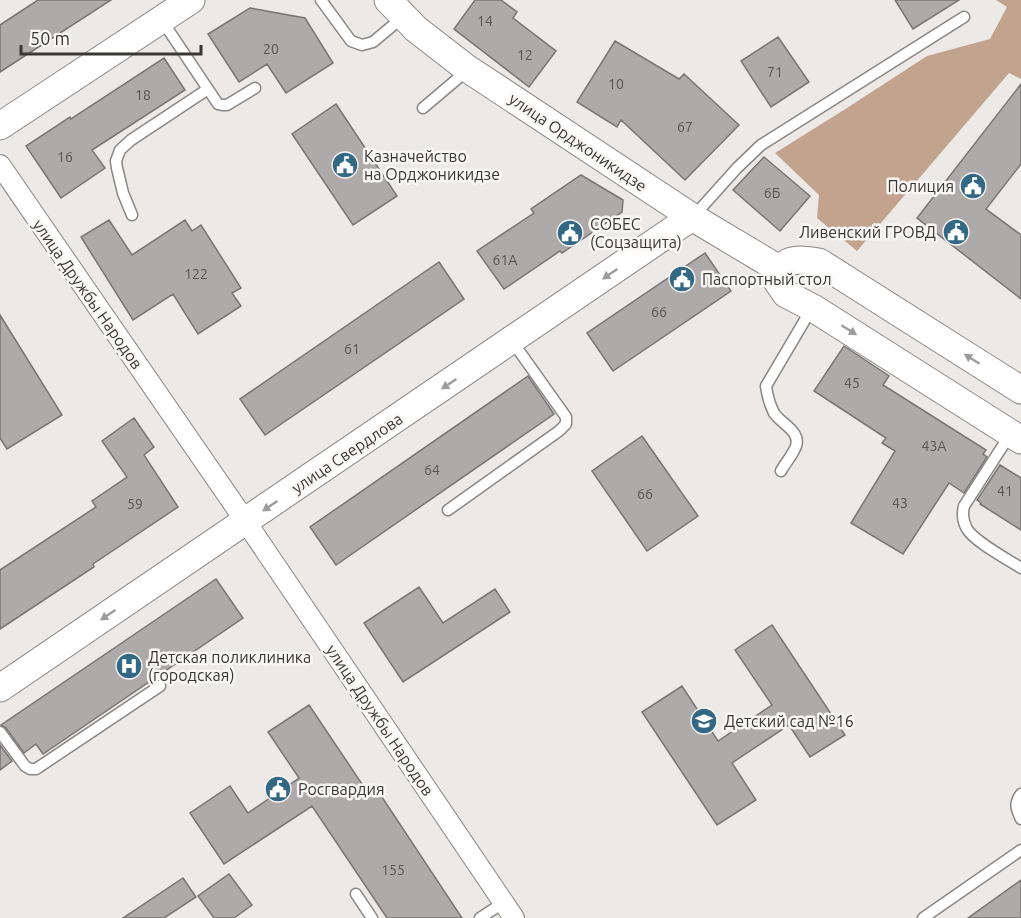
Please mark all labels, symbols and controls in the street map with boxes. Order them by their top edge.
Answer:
house number: 14 [477,13,493,29]
scale bar [21,18,201,56]
text: 50 m [30,28,70,48]
house number: 20 [263,41,279,57]
house number: 12 [517,47,533,63]
house number: 71 [767,64,783,80]
house number: 10 [608,76,624,92]
house number: 18 [135,87,151,103]
street label: улица Орджоникидзе [506,89,650,195]
house number: 67 [677,119,693,135]
place label: Казначейство на Орджоникидзе [364,147,500,183]
house number: 16 [57,149,73,165]
public building icon: Казначейство на Орджоникидзе [330,150,360,180]
public building icon: Полиция [958,171,988,201]
place label: Полиция [887,177,954,195]
house number: 6Б [764,185,780,201]
place label: СОБЕС (Соцзащита) [590,215,682,252]
street label: улица Дружбы Народов [30,216,146,372]
public building icon: Ливенский ГРОВД [941,217,971,247]
public building icon: СОБЕС (Соцзащита) [555,218,585,248]
place label: Ливенский ГРОВД [799,223,936,241]
house number: 61А [493,252,517,268]
public building icon: Паспортный стол [667,264,697,294]
house number: 122 [184,266,208,282]
one-way arrow [602,268,618,280]
place label: Паспортный стол [702,270,832,288]
house number: 66 [651,304,667,320]
one-way arrow [840,325,857,336]
house number: 61 [344,341,360,357]
one-way arrow [964,354,980,365]
house number: 45 [844,375,860,391]
one-way arrow [441,378,457,390]
street label: улица Свердлова [288,409,406,497]
house number: 43А [922,438,946,454]
house number: 64 [424,462,440,478]
house number: 41 [997,483,1013,499]
house number: 66 [637,486,653,502]
house number: 43 [892,495,908,511]
house number: 59 [127,496,143,512]
one-way arrow [262,500,278,511]
one-way arrow [101,609,117,621]
street label: улица Дружбы Народов [323,641,437,799]
place label: Детская поликлиника (городская) [148,648,311,685]
hospital icon: Детская поликлиника (городская) [114,651,144,681]
school or university icon: Детский сад №16 [689,706,719,736]
place label: Детский сад №16 [724,712,854,730]
public building icon: Росгвардия [263,774,293,804]
place label: Росгвардия [298,780,385,798]
house number: 155 [381,862,405,878]

